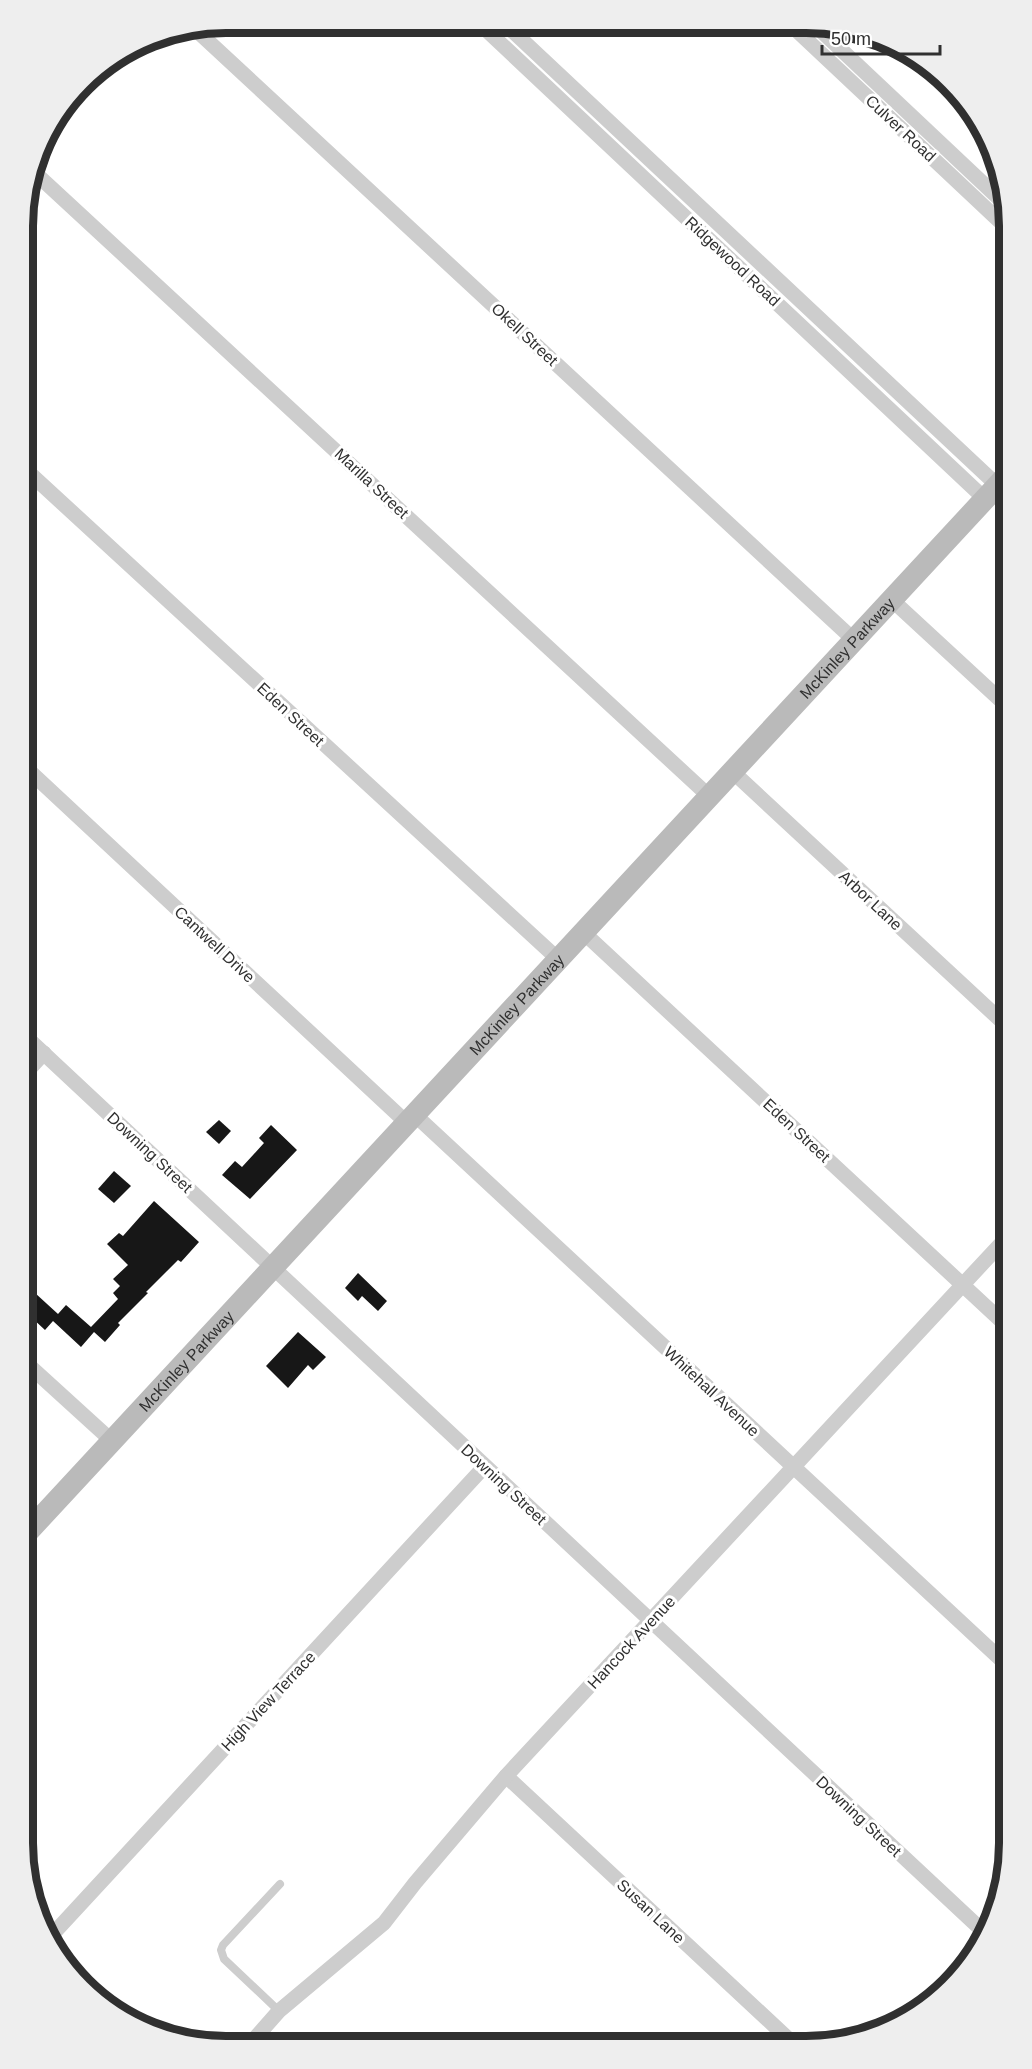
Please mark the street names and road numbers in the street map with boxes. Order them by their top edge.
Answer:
street label: Culver Road [862,92,939,165]
street label: Ridgewood Road [682,213,783,309]
street label: Okell Street [488,300,561,369]
street label: Marilla Street [331,445,412,522]
street label: McKinley Parkway [796,595,898,702]
street label: Eden Street [254,679,328,750]
street label: Arbor Lane [836,867,905,934]
street label: Cantwell Drive [171,903,258,986]
street label: McKinley Parkway [466,951,568,1059]
street label: Eden Street [760,1095,834,1166]
street label: Downing Street [104,1109,196,1196]
street label: McKinley Parkway [136,1308,237,1415]
street label: Whitehall Avenue [661,1343,763,1440]
street label: Downing Street [458,1441,550,1528]
street label: Hancock Avenue [584,1593,678,1692]
street label: High View Terrace [218,1648,319,1754]
street label: Downing Street [813,1773,905,1860]
street label: Susan Lane [614,1876,688,1947]

